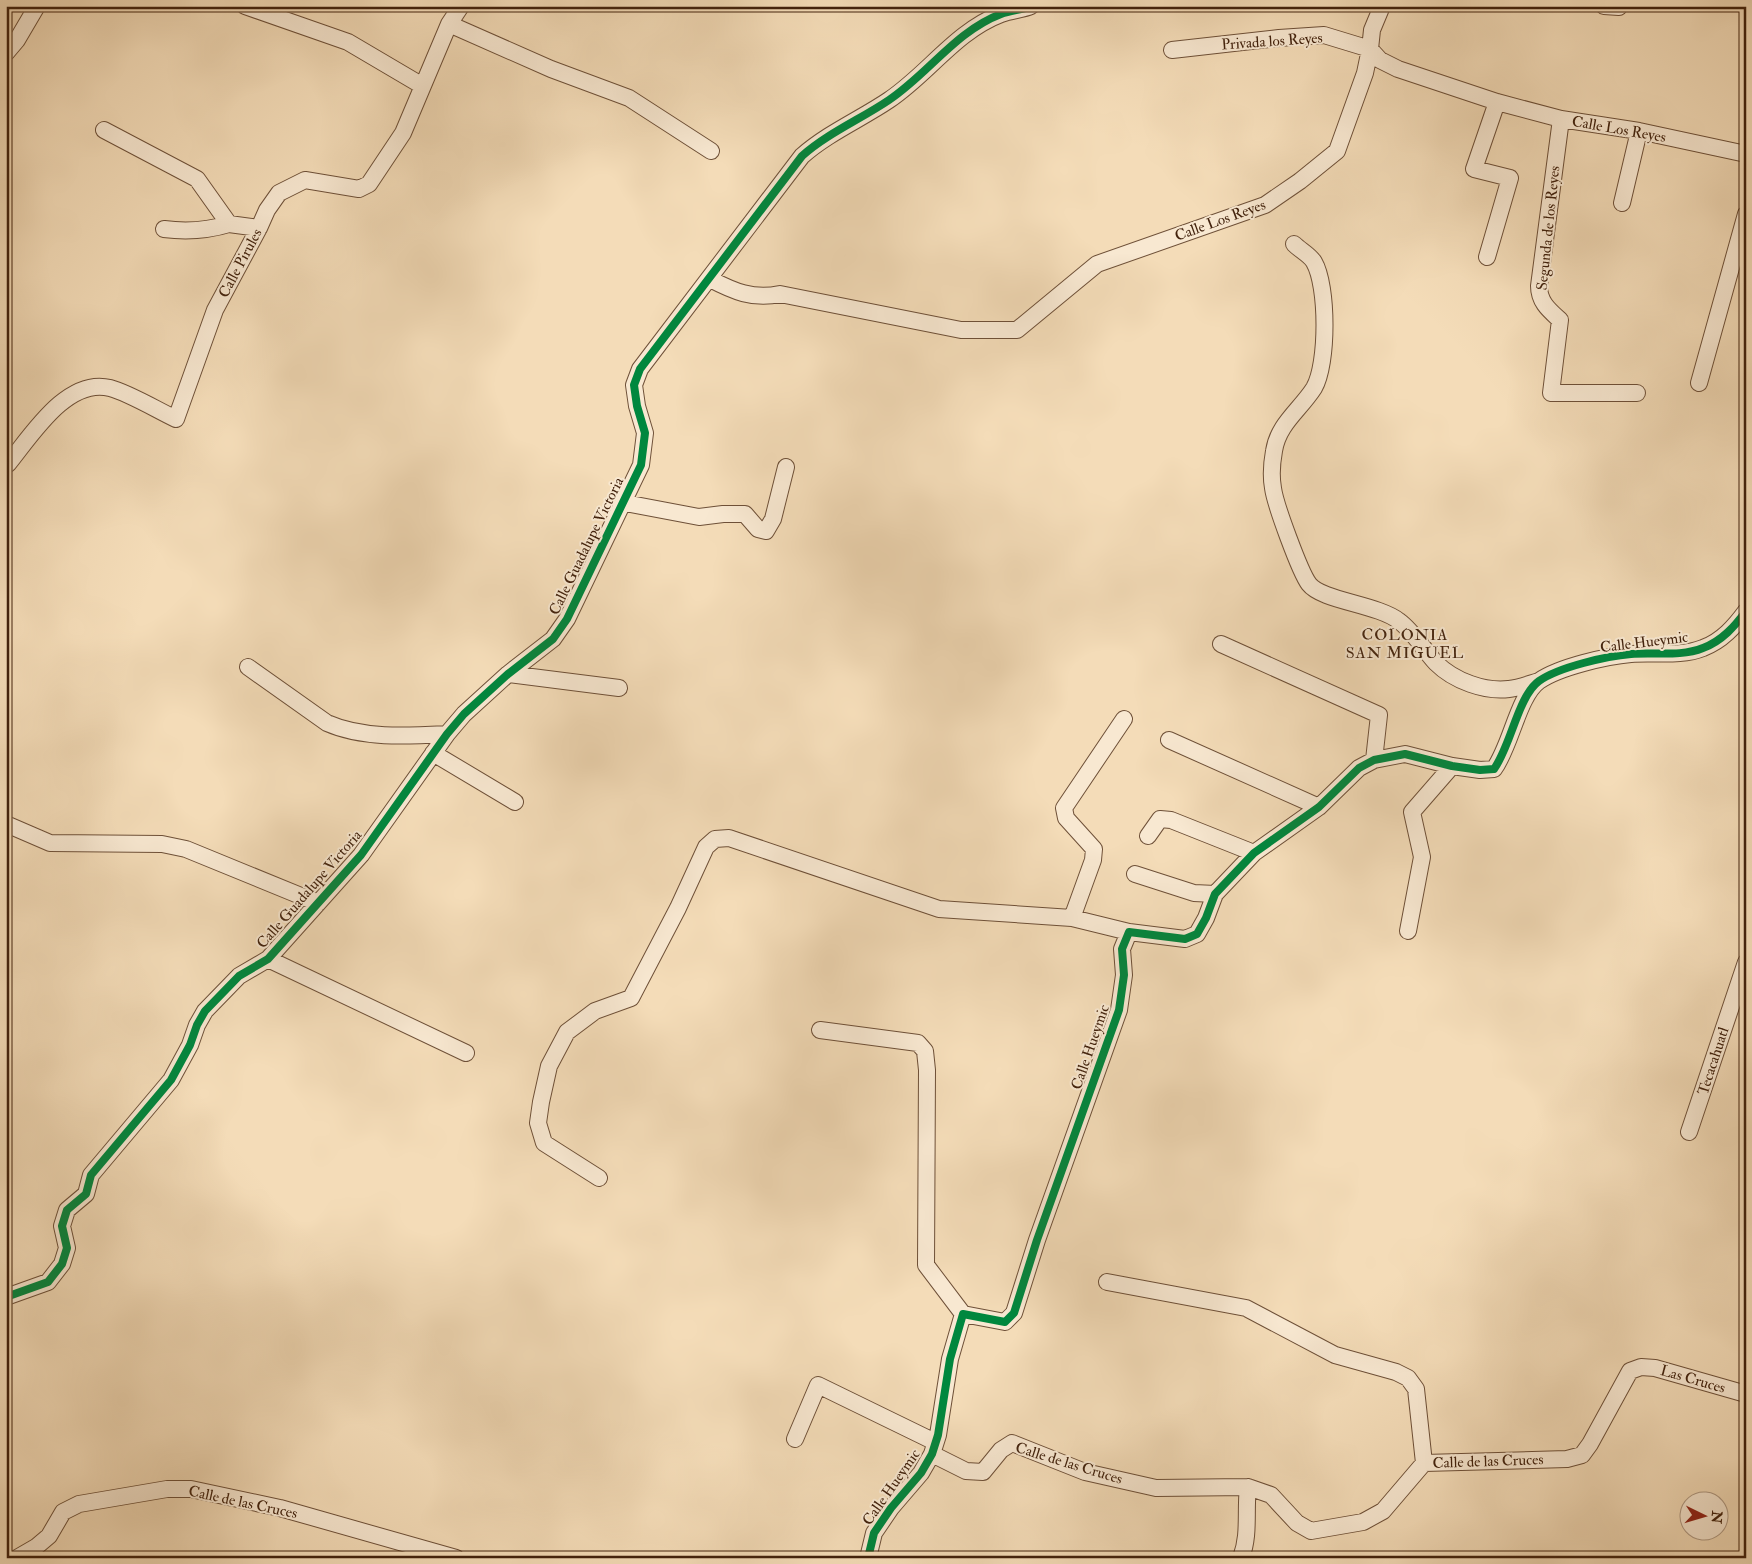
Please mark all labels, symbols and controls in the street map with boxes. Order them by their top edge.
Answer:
street label: Privada los Reyes [1221,28,1323,55]
street label: Calle Los Reyes [1570,112,1668,147]
street label: Segunda de los Reyes [1533,165,1564,291]
street label: Calle Los Reyes [1172,195,1268,246]
street label: Calle Pirules [214,225,267,301]
street label: Calle Guadalupe Victoria [545,473,629,619]
district label: COLONIA SAN MIGUEL [1346,625,1464,663]
street label: Calle Hueymic [1599,628,1689,657]
street label: Calle Guadalupe Victoria [253,825,367,953]
street label: Calle Hueymic [1067,1002,1114,1092]
street label: Tecacahuatl [1694,1025,1733,1098]
street label: Las Cruces [1658,1361,1728,1398]
street label: Calle de las Cruces [1013,1438,1125,1489]
street label: Calle Hueymic [858,1446,925,1529]
street label: Calle de las Cruces [1432,1450,1544,1473]
street label: Calle de las Cruces [187,1482,299,1523]
north arrow [1680,1492,1730,1542]
text: N [1707,1509,1726,1525]

